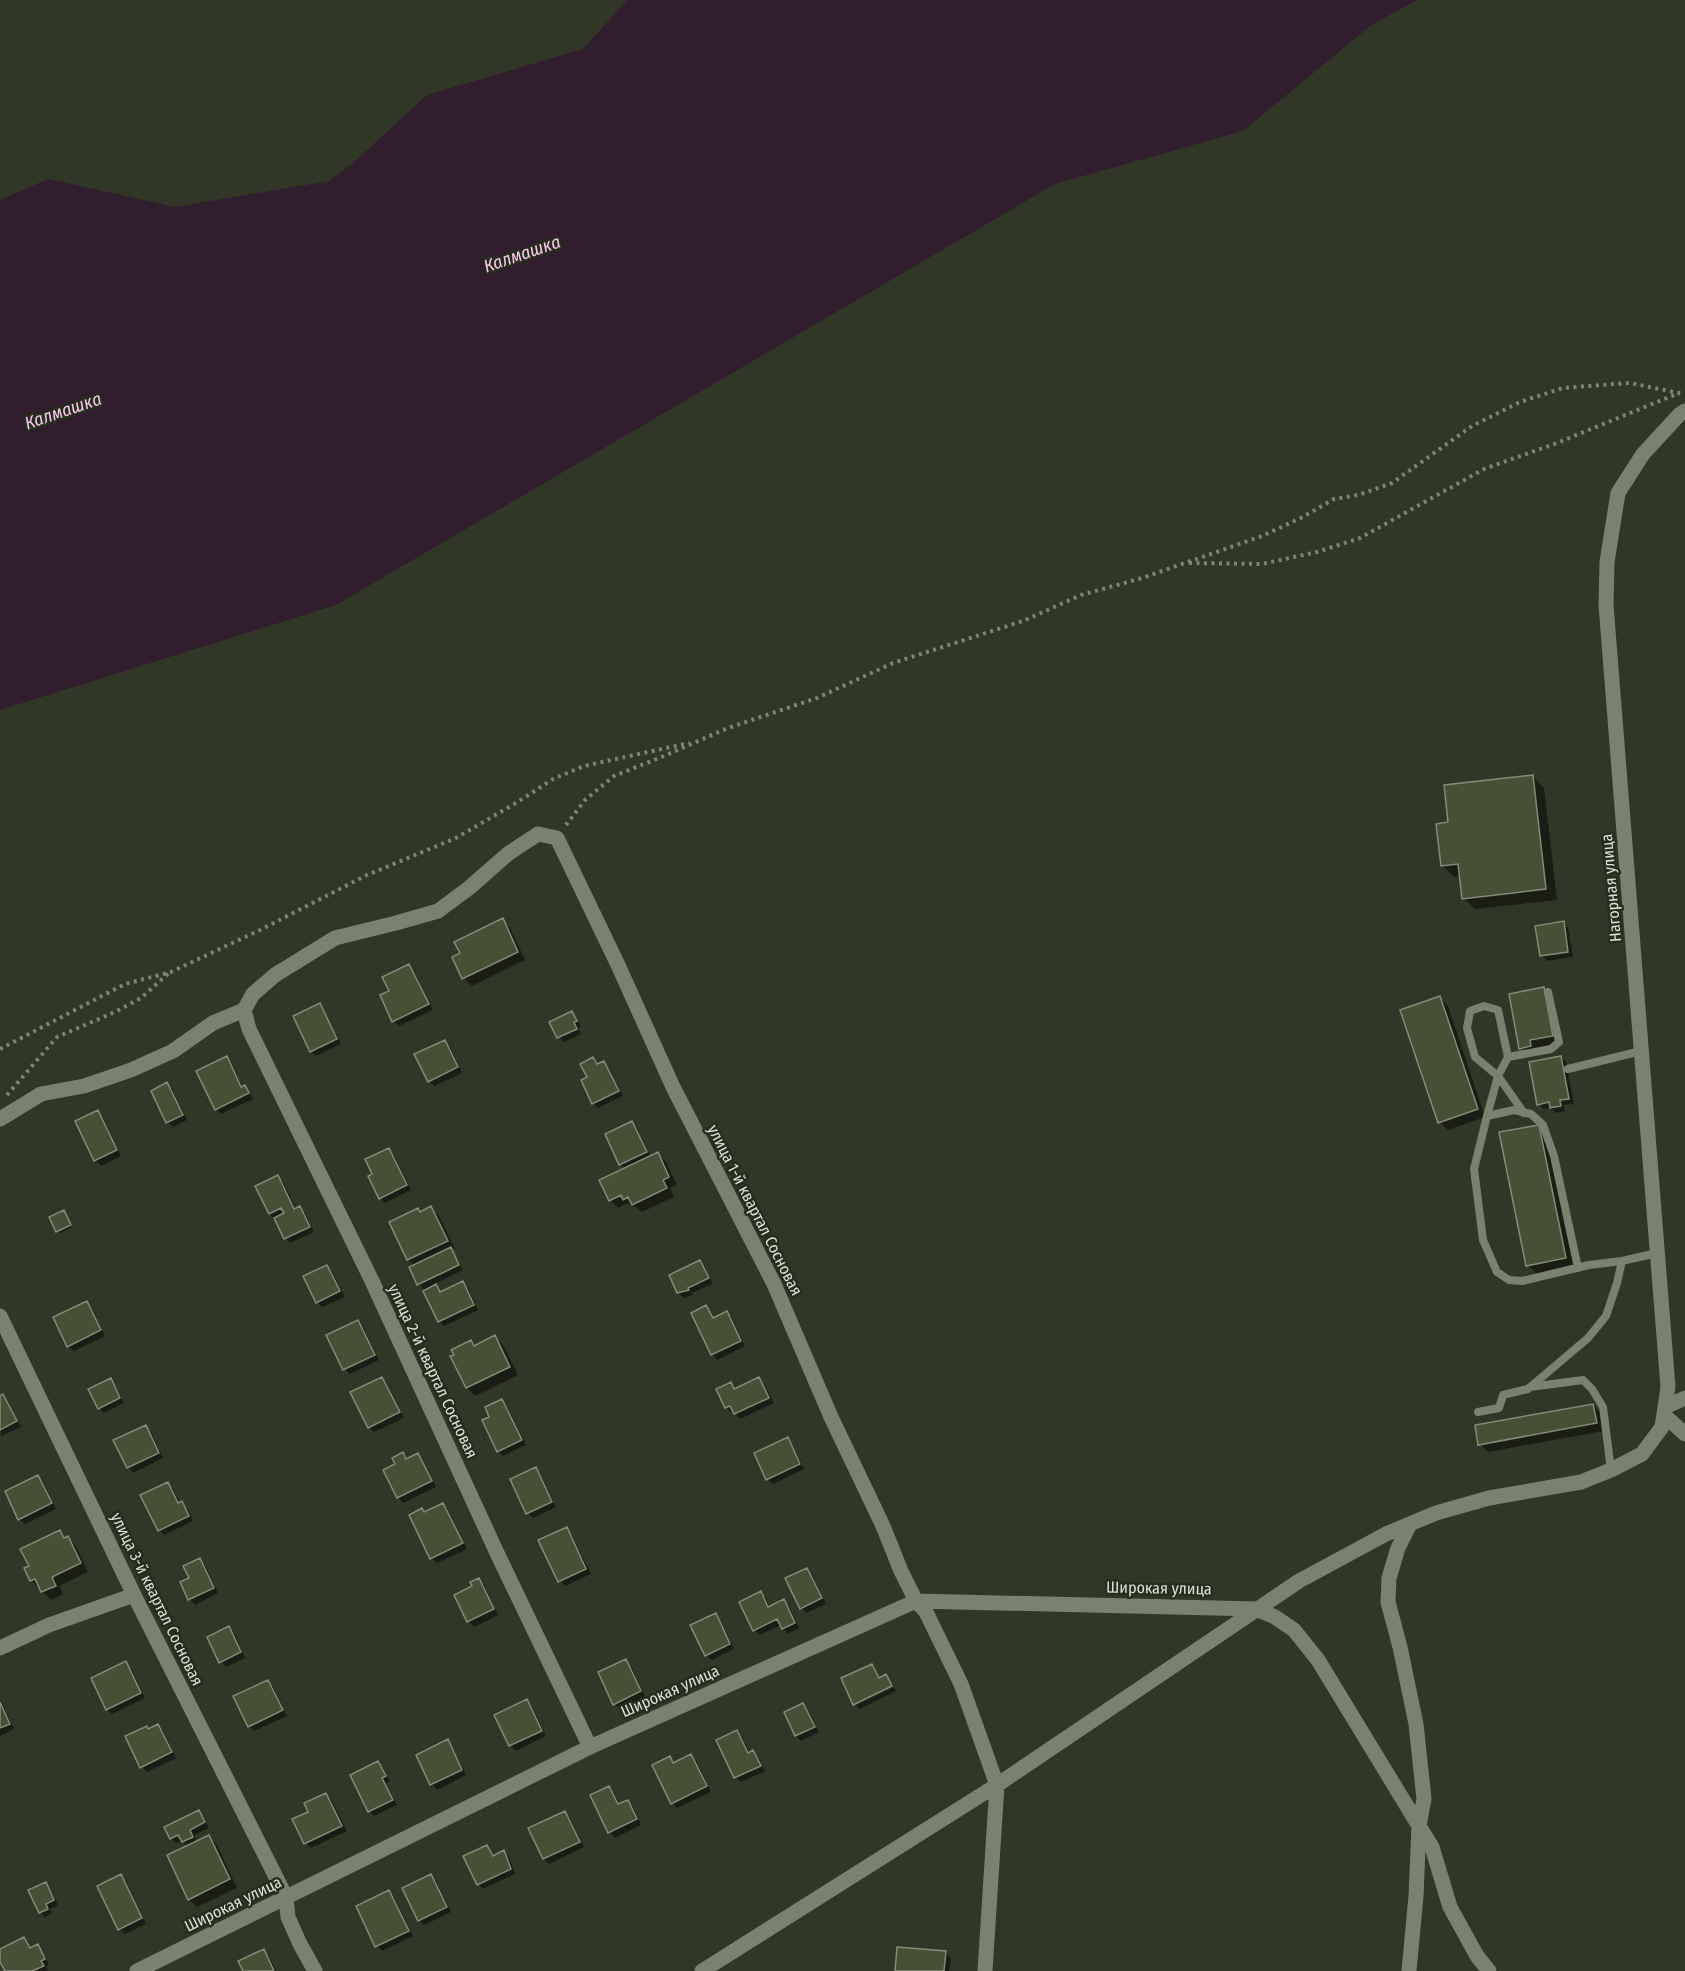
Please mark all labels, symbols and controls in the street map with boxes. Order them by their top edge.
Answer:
water label: Калмашка [481,231,563,277]
water label: Калмашка [22,388,104,434]
street label: Нагорная улица [1597,833,1625,943]
street label: улица 1-й квартал Сосновая [704,1121,806,1299]
street label: улица 2-й квартал Сосновая [384,1281,482,1461]
street label: улица 3-й квартал Сосновая [107,1509,207,1689]
street label: Широкая улица [1106,1578,1212,1598]
street label: Широкая улица [618,1661,722,1721]
street label: Широкая улица [181,1872,285,1936]

